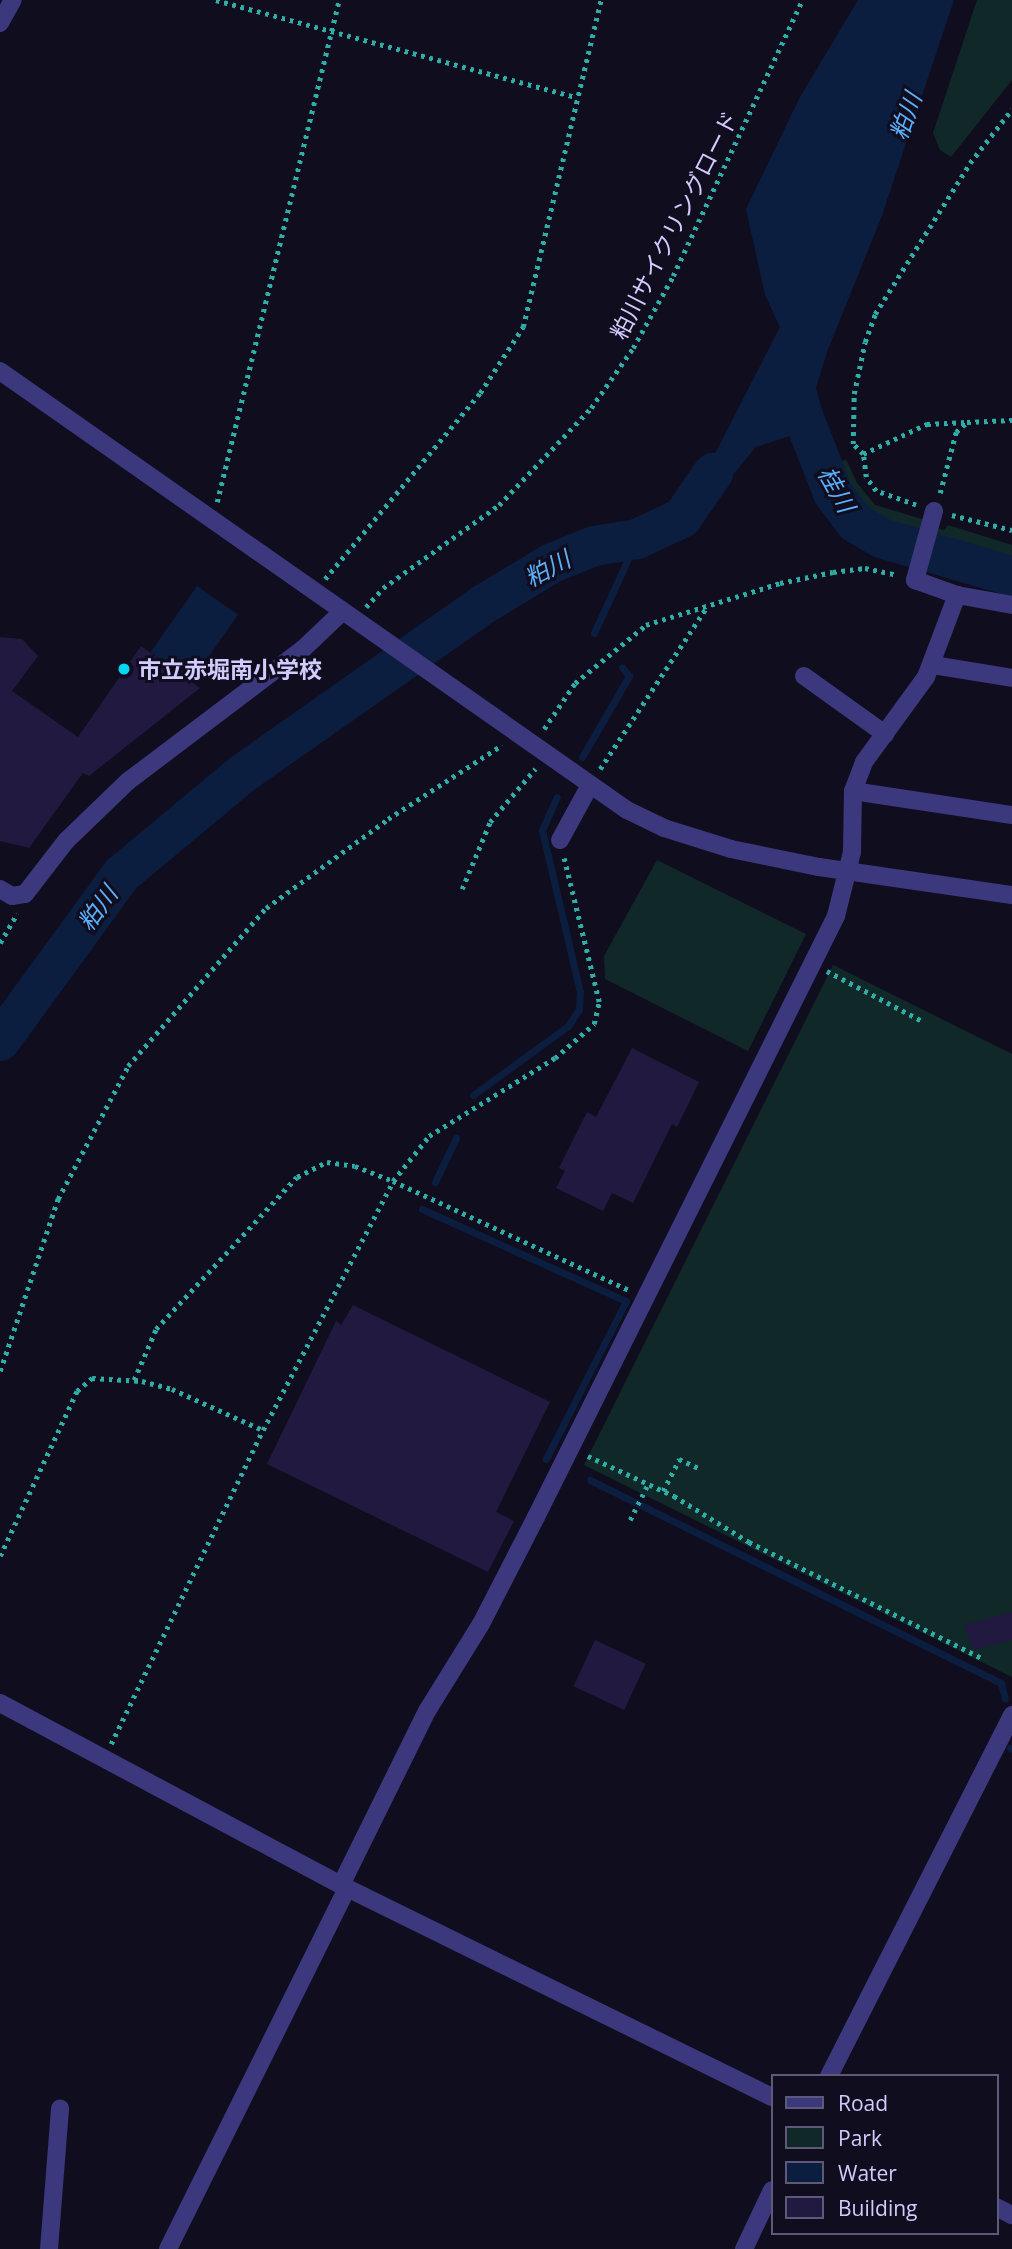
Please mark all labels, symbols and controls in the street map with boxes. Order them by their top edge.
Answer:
water label: 粕川 [883,89,927,143]
street label: 粕川サイクリングロード [604,106,744,344]
water label: 桂川 [813,461,861,517]
water label: 粕川 [519,544,575,592]
place label: 市立赤堀南小学校 [138,655,322,683]
marker: 市立赤堀南小学校 [116,661,132,677]
water label: 粕川 [71,880,123,936]
legend [771,2074,998,2235]
text: Road [838,2089,888,2117]
text: Park [838,2124,882,2152]
text: Water [838,2159,897,2187]
text: Building [838,2194,917,2222]

